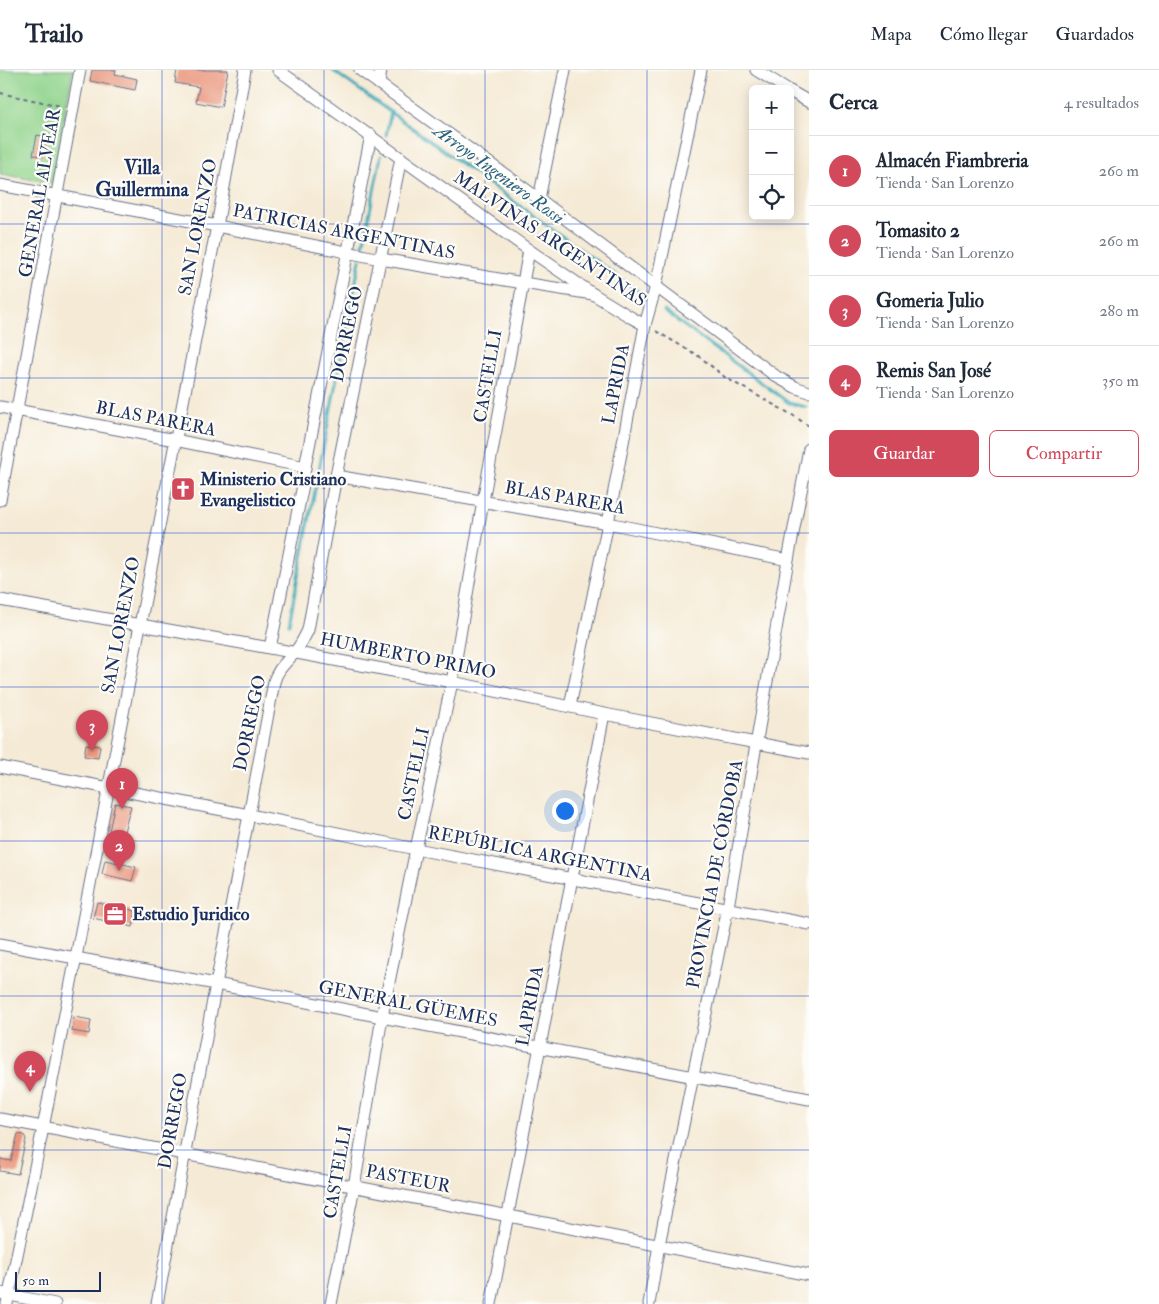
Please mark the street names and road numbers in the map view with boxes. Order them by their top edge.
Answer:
street label: GENERAL ALVEAR [14,106,66,279]
street label: SAN LORENZO [173,157,223,297]
street label: MALVINAS ARGENTINAS [449,166,651,312]
street label: PATRICIAS ARGENTINAS [231,199,457,265]
street label: DORREGO [326,284,368,384]
street label: CASTELLI [468,328,508,424]
street label: LAPRIDA [597,341,635,426]
street label: BLAS PARERA [94,396,219,442]
street label: BLAS PARERA [503,476,628,520]
street label: SAN LORENZO [96,555,146,695]
street label: HUMBERTO PRIMO [318,628,498,684]
street label: DORREGO [229,673,271,773]
street label: CASTELLI [393,725,435,823]
street label: PROVINCIA DE CÓRDOBA [682,757,749,990]
street label: REPÚBLICA ARGENTINA [426,821,655,887]
street label: LAPRIDA [511,963,549,1048]
street label: GENERAL GÜEMES [317,975,499,1033]
street label: DORREGO [153,1071,193,1171]
street label: CASTELLI [318,1124,358,1220]
street label: PASTEUR [364,1160,453,1199]

